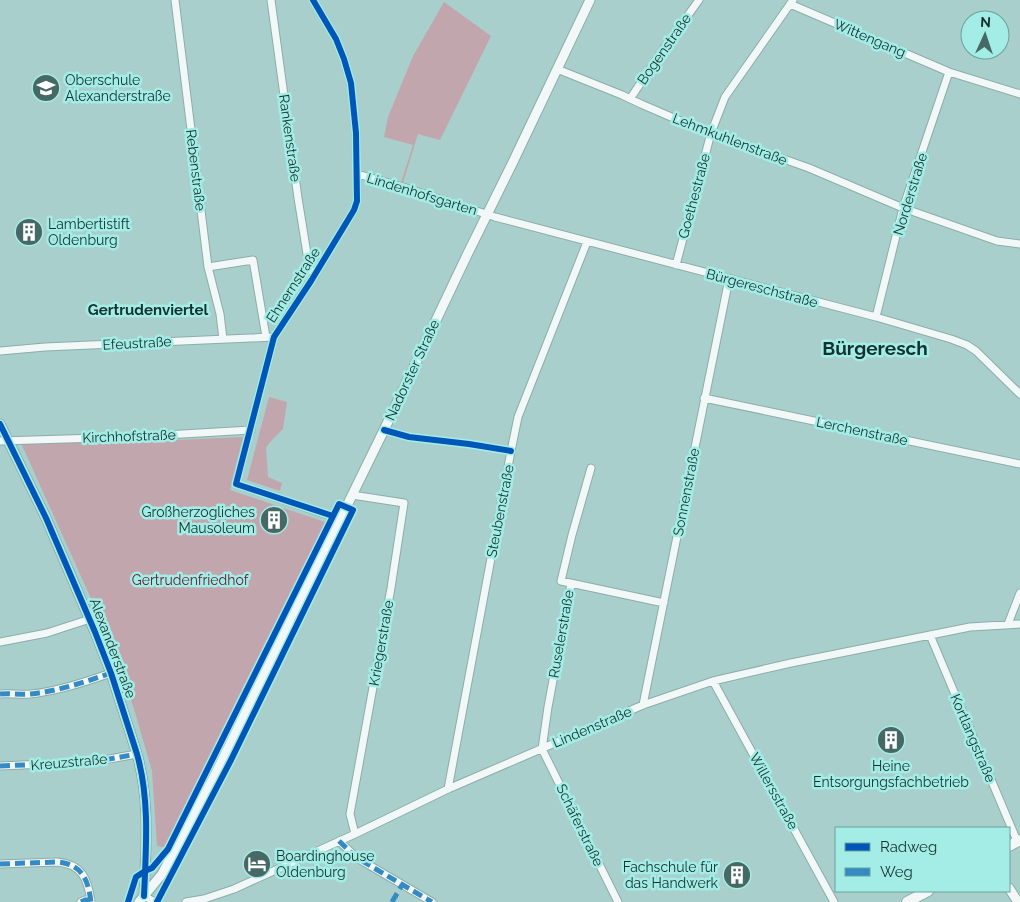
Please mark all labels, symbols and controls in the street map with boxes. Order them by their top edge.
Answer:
north arrow [960,10,1010,60]
street label: Bogenstraße [634,11,694,87]
text: N [980,14,991,30]
street label: Wittengang [832,16,908,60]
place label: Oberschule Alexanderstraße [65,72,171,104]
school or university icon: Oberschule Alexanderstraße [31,73,61,103]
street label: Rankenstraße [276,93,304,183]
street label: Lehmkuhlenstraße [671,110,789,168]
street label: Rebenstraße [183,128,209,212]
street label: Norderstraße [890,151,930,237]
street label: Goethestraße [675,152,713,240]
street label: Lindenhofsgarten [365,170,479,218]
place label: Lambertistift Oldenburg [48,216,130,248]
building icon: Lambertistift Oldenburg [14,217,44,247]
street label: Ehnernstraße [263,245,323,325]
street label: Bürgereschstraße [705,265,819,311]
district label: Gertrudenviertel [88,301,208,319]
street label: Nadorster Straße [382,317,442,423]
street label: Efeustraße [102,333,172,353]
district label: Bürgeresch [822,337,928,359]
street label: Lerchenstraße [815,414,909,448]
street label: Kirchhofstraße [82,426,176,446]
street label: Sonnenstraße [670,447,702,537]
street label: Steubenstraße [483,463,517,559]
place label: Großherzogliches Mausoleum [142,504,255,536]
building icon: Großherzogliches Mausoleum [259,505,289,535]
park label: Gertrudenfriedhof [132,572,250,588]
street label: Ruselerstraße [545,589,577,679]
street label: Alexanderstraße [87,596,139,700]
street label: Kriegerstraße [366,599,396,687]
street label: Kortlangstraße [947,691,999,785]
street label: Lindenstraße [550,703,634,751]
building icon: Heine Entsorgungsfachbetrieb [876,725,906,755]
street label: Willersstraße [746,750,802,832]
street label: Kreuzstraße [30,751,108,773]
place label: Heine Entsorgungsfachbetrieb [813,758,969,790]
street label: Schäferstraße [553,781,607,869]
legend [835,827,1010,892]
text: Radweg [880,838,937,856]
place label: Boardinghouse Oldenburg [276,848,374,880]
hotel icon: Boardinghouse Oldenburg [242,849,272,879]
place label: Fachschule für das Handwerk [623,859,719,891]
building icon: Fachschule für das Handwerk [722,860,752,890]
text: Weg [880,863,913,881]

